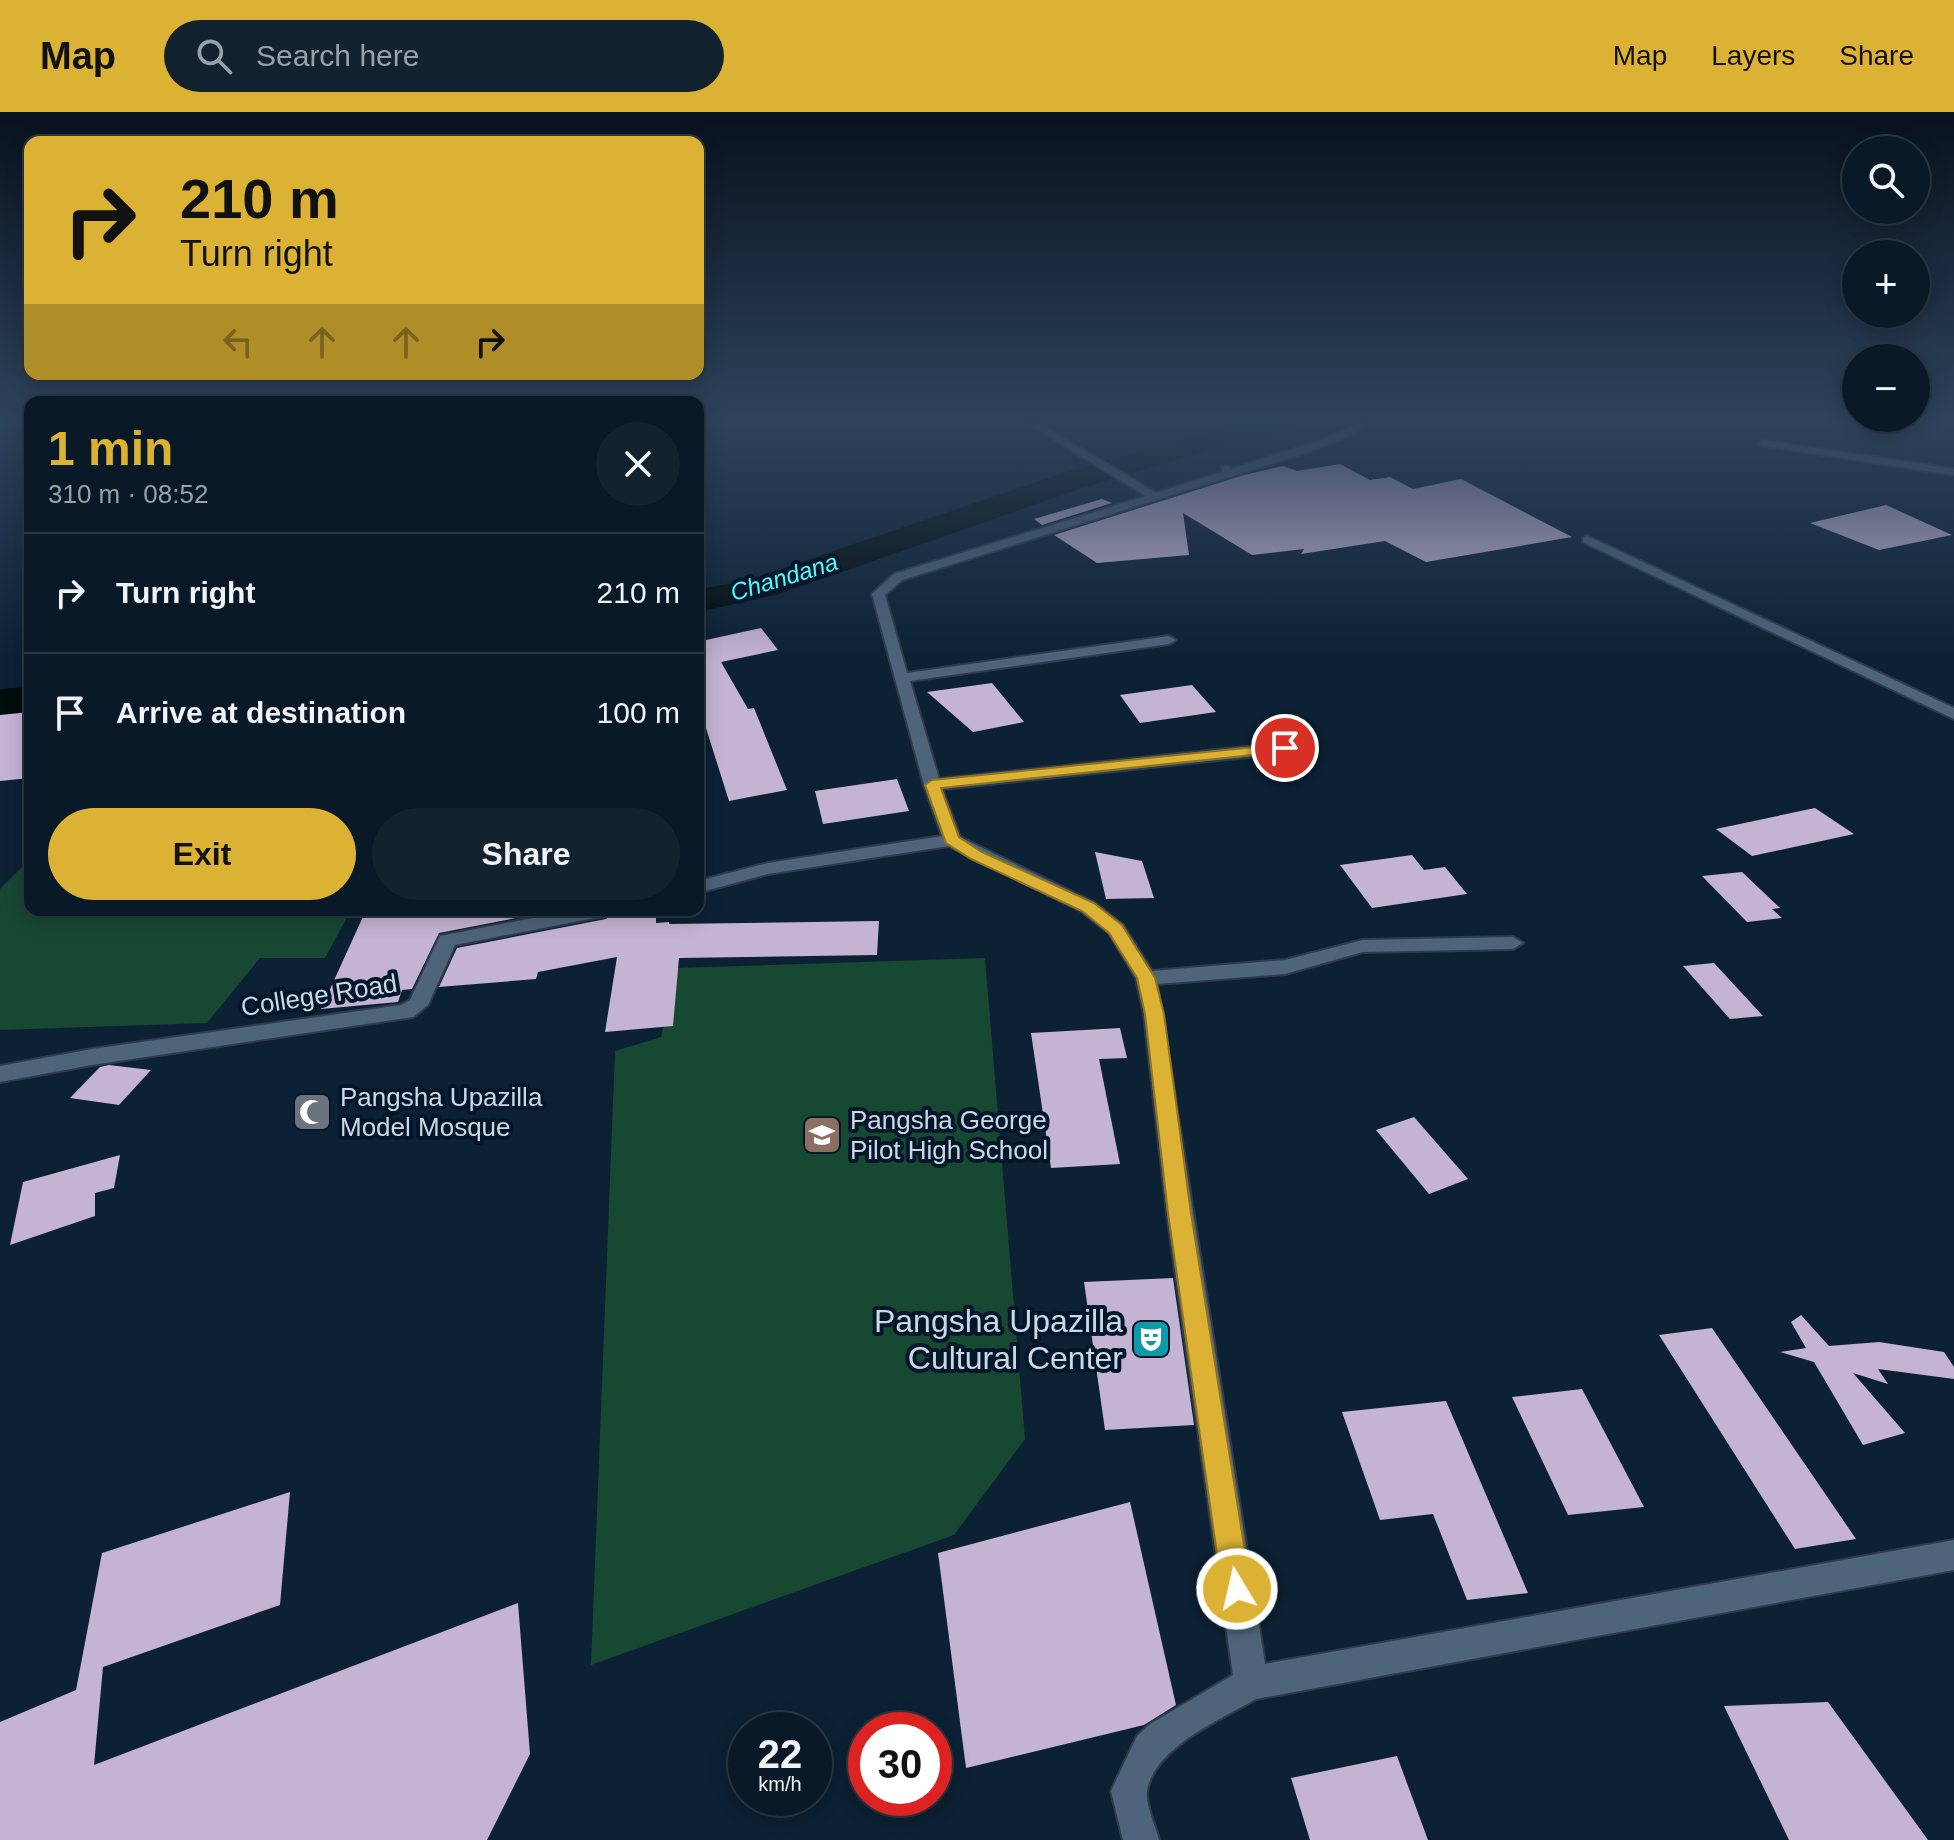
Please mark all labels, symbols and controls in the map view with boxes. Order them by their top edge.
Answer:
search box [164,20,724,92]
icon: search [192,34,236,78]
text: Map [40,35,116,77]
text: Search here [256,39,419,72]
text: Map [1613,40,1667,71]
text: Layers [1711,40,1795,71]
text: Share [1839,40,1914,71]
map controls [1842,136,1930,432]
button: search [1842,136,1930,224]
text: 210 m [180,167,339,230]
icon: right [48,168,152,272]
text: Turn right [180,233,333,274]
button: + [1842,240,1930,328]
icon: left [216,320,260,364]
icon: ahead [300,320,344,364]
icon: ahead [384,320,428,364]
icon: right [468,320,512,364]
button: − [1842,344,1930,432]
text: 1 min [48,422,173,475]
button: close [596,422,680,506]
text: 310 m · 08:52 [48,479,208,509]
water label: Chandana [727,548,841,606]
icon: right [48,571,92,615]
text: Turn right [116,576,255,609]
text: 210 m [597,576,680,609]
icon: arrive [48,691,92,735]
text: Arrive at destination [116,696,406,729]
text: 100 m [597,696,680,729]
pin [1251,714,1319,782]
icon: arrive [1263,726,1307,770]
button: Exit [48,808,356,900]
button: Share [372,808,680,900]
street label: College Road [239,968,399,1022]
place label: Pangsha Upazilla Model Mosque [340,1082,543,1142]
mosque icon: Pangsha Upazilla Model Mosque [291,1091,333,1133]
place label: Pangsha George Pilot High School [850,1105,1048,1165]
school or university icon: Pangsha George Pilot High School [801,1114,843,1156]
place label: Pangsha Upazilla Cultural Center [874,1303,1123,1376]
theatre icon: Pangsha Upazilla Cultural Center [1130,1318,1172,1360]
position arrow [1195,1547,1279,1631]
speed limit sign: 30 [848,1712,952,1816]
text: 22 [758,1732,802,1776]
text: km/h [758,1773,802,1795]

